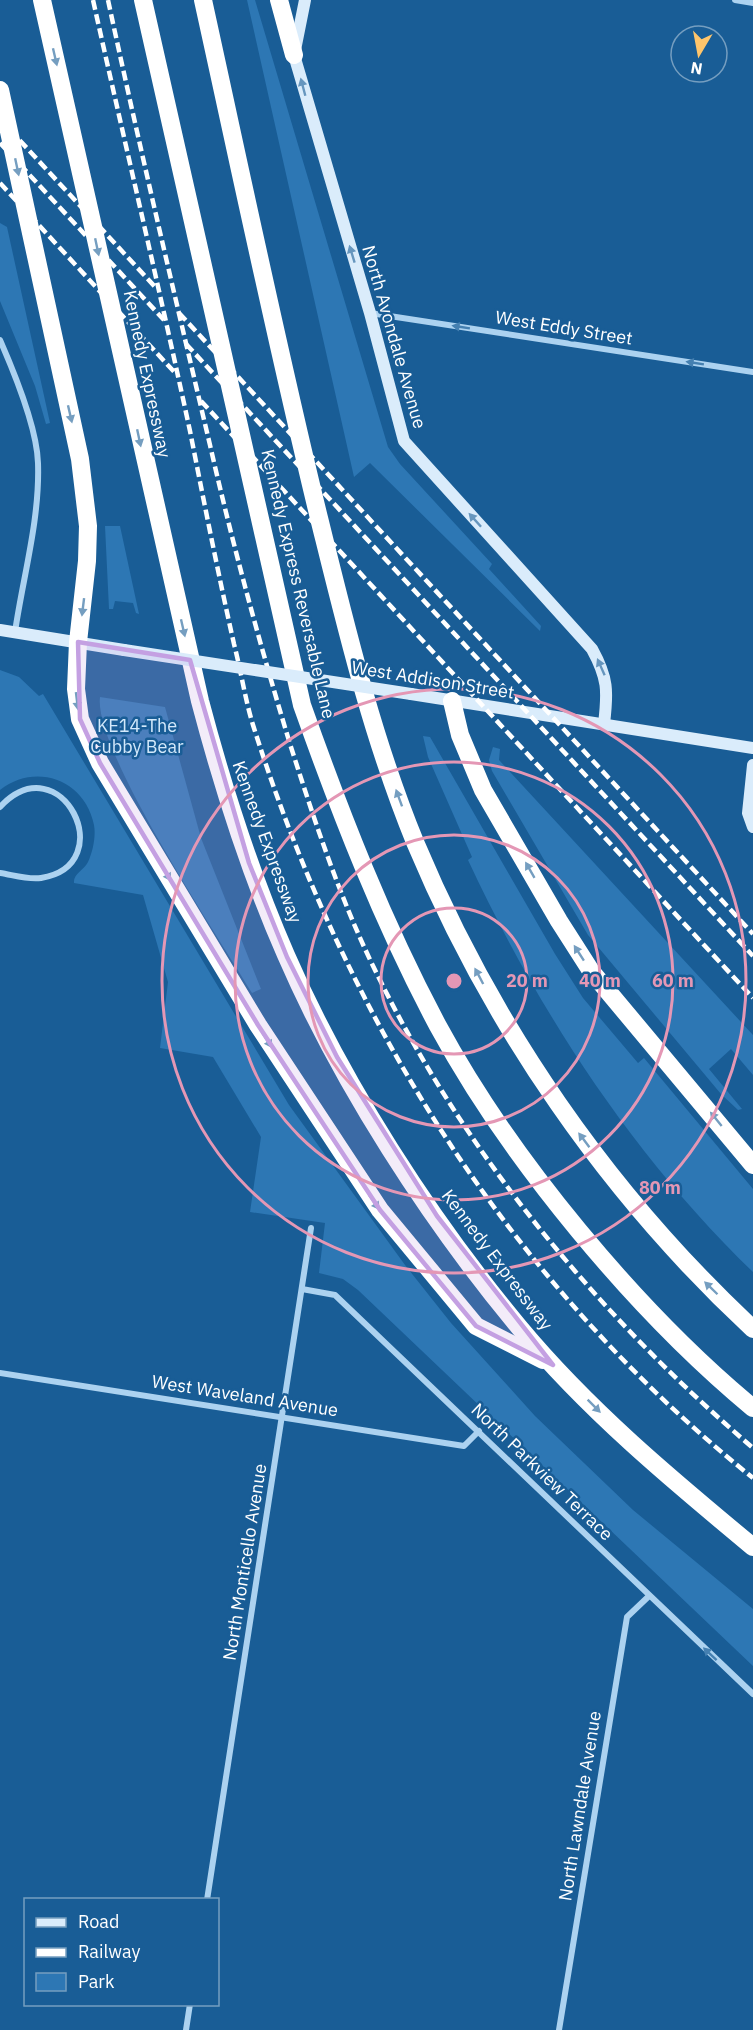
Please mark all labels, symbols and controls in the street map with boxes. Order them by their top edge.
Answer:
north arrow [669,24,729,84]
one-way arrow [51,48,60,67]
text: N [689,58,704,80]
one-way arrow [298,78,307,96]
one-way arrow [12,158,22,177]
one-way arrow [93,238,103,257]
street label: North Avondale Avenue [357,243,432,431]
one-way arrow [347,245,356,263]
street label: Kennedy Expressway [118,288,176,460]
street label: West Eddy Street [494,305,634,350]
one-way arrow [451,322,470,331]
one-way arrow [686,359,705,368]
one-way arrow [66,405,75,424]
one-way arrow [135,429,145,447]
street label: Kennedy Express Reversable Lane [256,447,341,721]
one-way arrow [468,512,482,527]
one-way arrow [78,598,87,617]
one-way arrow [178,619,188,637]
street label: West Addison Street [350,655,516,704]
one-way arrow [596,658,606,676]
one-way arrow [73,691,82,710]
park label: KE14-The Cubby Bear [90,714,184,758]
street label: Kennedy Expressway [227,758,307,926]
one-way arrow [394,789,404,807]
one-way arrow [525,862,535,879]
one-way arrow [161,865,172,881]
one-way arrow [573,945,585,961]
one-way arrow [474,967,484,984]
text: 20 m [506,969,548,992]
text: 40 m [579,969,621,992]
text: 60 m [652,969,694,992]
centre of rings [444,971,464,991]
one-way arrow [261,1031,273,1047]
one-way arrow [710,1111,723,1127]
one-way arrow [579,1133,591,1148]
text: 80 m [639,1176,681,1199]
street label: Kennedy Expressway [437,1185,558,1335]
one-way arrow [368,1195,380,1210]
one-way arrow [703,1281,718,1295]
street label: West Waveland Avenue [150,1369,340,1422]
street label: North Parkview Terrace [467,1398,618,1545]
one-way arrow [587,1398,601,1412]
street label: North Monticello Avenue [218,1462,271,1662]
one-way arrow [703,1647,718,1661]
street label: North Lawndale Avenue [553,1709,606,1903]
legend [24,1898,219,2006]
text: Road [78,1910,119,1933]
text: Railway [78,1940,140,1963]
text: Park [78,1970,115,1993]

